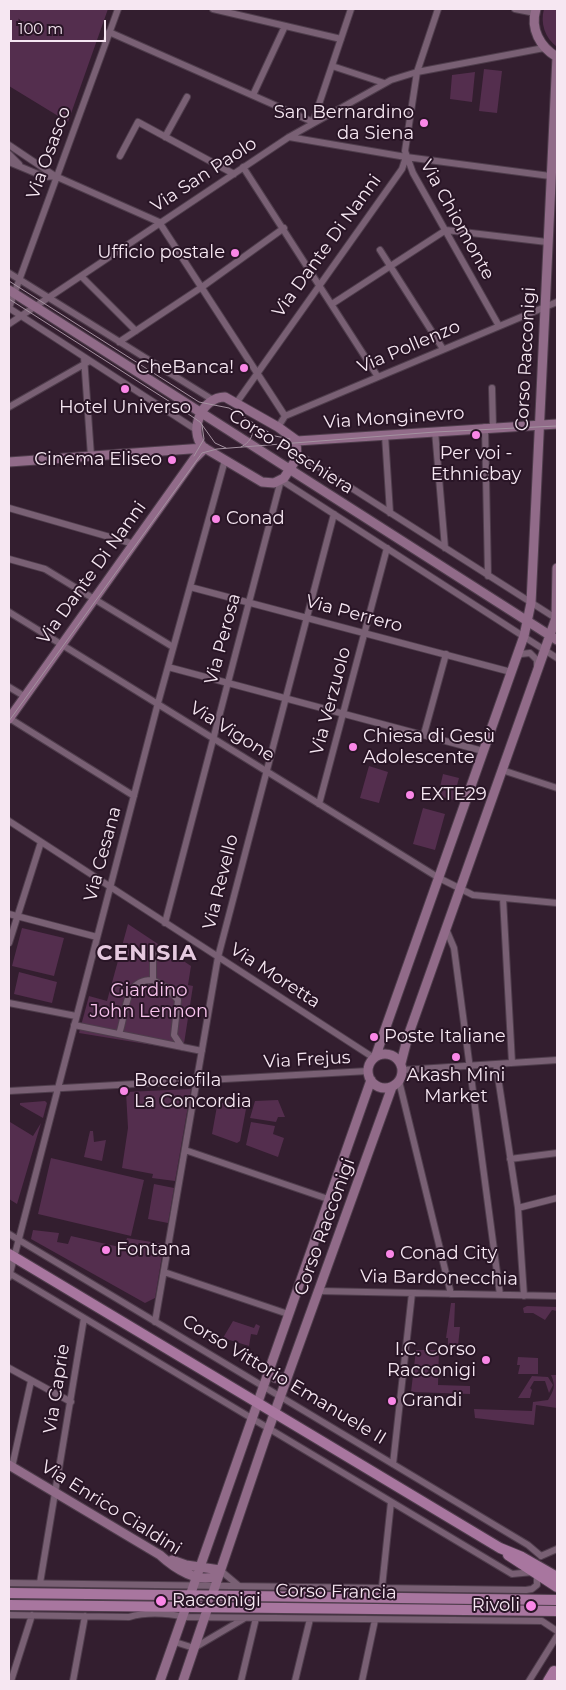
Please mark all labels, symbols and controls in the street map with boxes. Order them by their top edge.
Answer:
scale bar [12,10,109,42]
text: 100 m [18,19,63,38]
place label: San Bernardino da Siena [274,102,414,144]
street label: Via Osasco [22,104,76,202]
marker: San Bernardino da Siena [418,117,430,129]
street label: Via San Paolo [147,133,261,217]
street label: Via Chiomonte [415,156,499,284]
street label: Via Dante Di Nanni [268,170,386,322]
place label: Ufficio postale [97,242,225,264]
marker: Ufficio postale [229,247,241,259]
street label: Corso Racconigi [511,286,541,432]
street label: Via Pollenzo [354,316,464,378]
place label: CheBanca! [136,357,234,379]
marker: CheBanca! [238,362,250,374]
marker: Hotel Universo [119,383,131,395]
place label: Hotel Universo [59,397,191,419]
street label: Via Monginevro [323,402,465,434]
street label: Corso Peschiera [225,405,357,499]
marker: Per voi - Ethnicbay [470,429,482,441]
place label: Per voi - Ethnicbay [431,443,521,486]
place label: Cinema Eliseo [34,449,162,471]
marker: Cinema Eliseo [166,454,178,466]
street label: Via Dante Di Nanni [33,497,151,649]
place label: Conad [226,508,285,530]
marker: Conad [210,513,222,525]
street label: Via Perosa [200,591,246,687]
street label: Via Perrero [303,591,405,637]
street label: Via Verzuolo [306,645,356,757]
street label: Via Vigone [185,697,279,767]
place label: Chiesa di Gesù Adolescente [363,726,495,769]
marker: Chiesa di Gesù Adolescente [347,741,359,753]
place label: EXTE29 [420,784,487,806]
marker: EXTE29 [404,789,416,801]
street label: Via Cesana [80,804,126,904]
street label: Via Revello [199,832,243,932]
street label: Via Moretta [226,939,324,1013]
district label: CENISIA [96,941,198,967]
park label: Giardino John Lennon [90,980,208,1022]
place label: Poste Italiane [384,1026,506,1048]
marker: Poste Italiane [368,1031,380,1043]
street label: Via Frejus [263,1047,351,1073]
marker: Akash Mini Market [450,1051,462,1063]
place label: Akash Mini Market [407,1065,505,1108]
place label: Bocciofila La Concordia [134,1070,252,1112]
marker: Bocciofila La Concordia [118,1085,130,1097]
street label: Corso Racconigi [290,1155,360,1299]
place label: Fontana [116,1239,191,1261]
place label: Conad City [400,1243,497,1265]
marker: Fontana [100,1244,112,1256]
marker: Conad City [384,1248,396,1260]
street label: Via Bardonecchia [360,1266,518,1290]
street label: Corso Vittorio Emanuele II [178,1310,390,1450]
place label: I.C. Corso Racconigi [387,1339,476,1382]
street label: Via Caprie [39,1343,75,1435]
marker: I.C. Corso Racconigi [480,1354,492,1366]
place label: Grandi [402,1390,462,1412]
marker: Grandi [386,1395,398,1407]
street label: Via Enrico Cialdini [37,1456,185,1560]
street label: Corso Francia [275,1580,397,1604]
place label: Racconigi [172,1590,261,1612]
marker: Racconigi [154,1594,168,1608]
place label: Rivoli [472,1595,520,1617]
marker: Rivoli [524,1599,538,1613]

